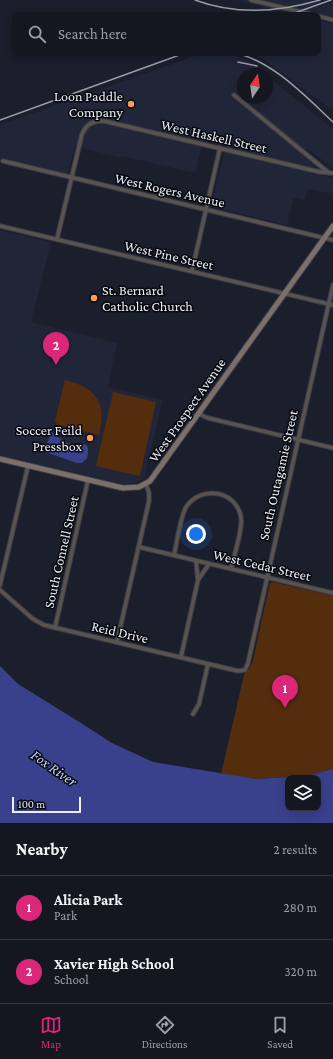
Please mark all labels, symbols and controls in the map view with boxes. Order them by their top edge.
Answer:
search box [12,12,321,56]
icon: search [26,23,48,45]
text: Search here [58,26,127,42]
north arrow [237,68,273,104]
place label: Loon Paddle Company [54,88,124,120]
marker: Loon Paddle Company [126,99,136,109]
street label: West Haskell Street [160,116,269,156]
street label: West Rogers Avenue [113,170,227,210]
street label: West Pine Street [123,237,215,273]
place label: St. Bernard Catholic Church [102,282,193,314]
marker: St. Bernard Catholic Church [89,293,99,303]
pin: 2 [43,332,69,365]
street label: West Prospect Avenue [145,355,229,465]
street label: South Outagamie Street [255,408,301,542]
place label: Soccer Feild Pressbox [16,422,83,454]
marker: Soccer Feild Pressbox [85,433,95,443]
street label: South Connell Street [40,494,82,610]
your location [186,524,206,544]
street label: West Cedar Street [212,546,313,584]
street label: Reid Drive [90,618,150,646]
pin: 1 [272,675,298,708]
water label: Fox River [28,747,81,790]
map controls [285,775,321,811]
button: layers [285,775,321,811]
scale bar [12,795,81,814]
text: 100 m [18,798,45,810]
text: Nearby [16,840,68,859]
text: 2 results [274,842,317,857]
text: Alicia Park [54,892,122,908]
text: 1 [27,900,31,915]
text: 280 m [284,900,317,915]
text: Park [54,908,77,923]
text: Xavier High School [54,956,174,972]
text: 2 [26,964,32,979]
text: 320 m [284,964,317,979]
text: School [54,972,89,987]
tab: Map [40,1014,62,1050]
tab: Directions [142,1014,187,1050]
tab: Saved [267,1014,293,1050]

